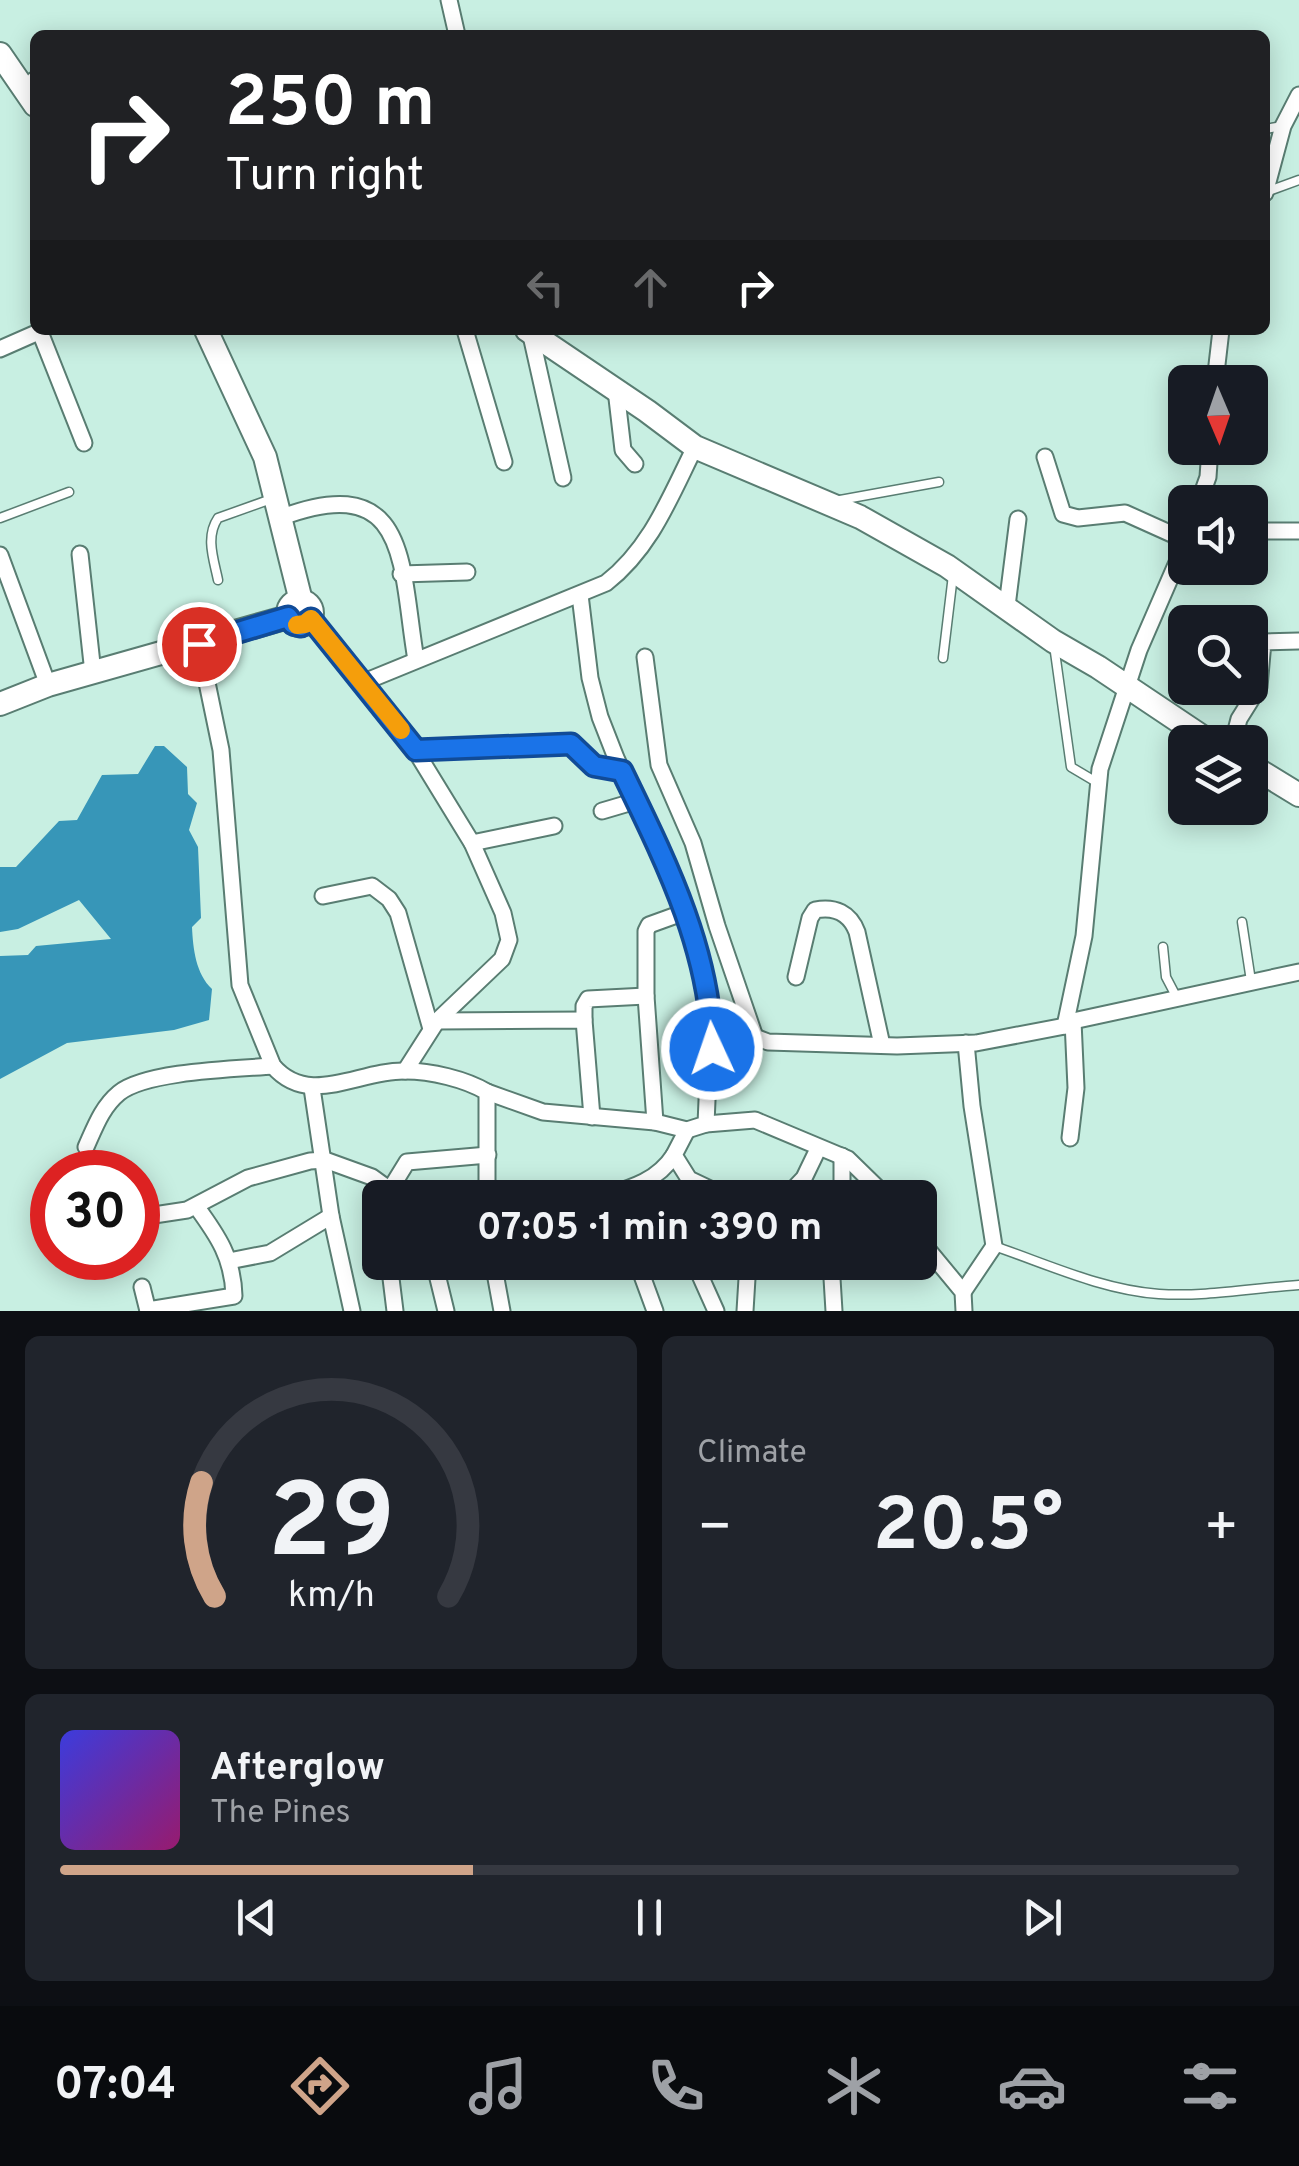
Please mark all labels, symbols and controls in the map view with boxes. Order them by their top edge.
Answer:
text: 250 m [225,62,435,151]
icon: right [60,70,190,200]
text: Turn right [225,149,424,206]
icon: left [518,260,573,315]
icon: ahead [623,260,678,315]
icon: right [728,260,783,315]
north arrow [1168,365,1268,465]
map controls [1168,365,1268,825]
button: sound [1168,485,1268,585]
pin [157,602,242,687]
button: search [1168,605,1268,705]
icon: arrive [172,617,227,672]
button: layers [1168,725,1268,825]
position arrow [660,997,764,1101]
speed limit sign: 30 [30,1150,160,1280]
text: 07:05 · 1 min · 390 m [477,1205,822,1254]
text: Climate [697,1434,807,1474]
text: 29 [267,1462,395,1594]
text: 20.5° [873,1482,1063,1577]
text: − [697,1495,732,1565]
text: + [1204,1495,1239,1565]
text: km/h [288,1574,374,1620]
text: Afterglow [210,1745,385,1794]
text: The Pines [210,1794,351,1834]
icon: previous [229,1890,284,1945]
icon: pause [622,1890,677,1945]
icon: next [1015,1890,1070,1945]
icon: directions [285,2051,355,2121]
icon: music [463,2051,533,2121]
icon: phone [641,2051,711,2121]
icon: climate [819,2051,889,2121]
icon: car [997,2051,1067,2121]
icon: filters [1175,2051,1245,2121]
text: 07:04 [54,2058,176,2115]

